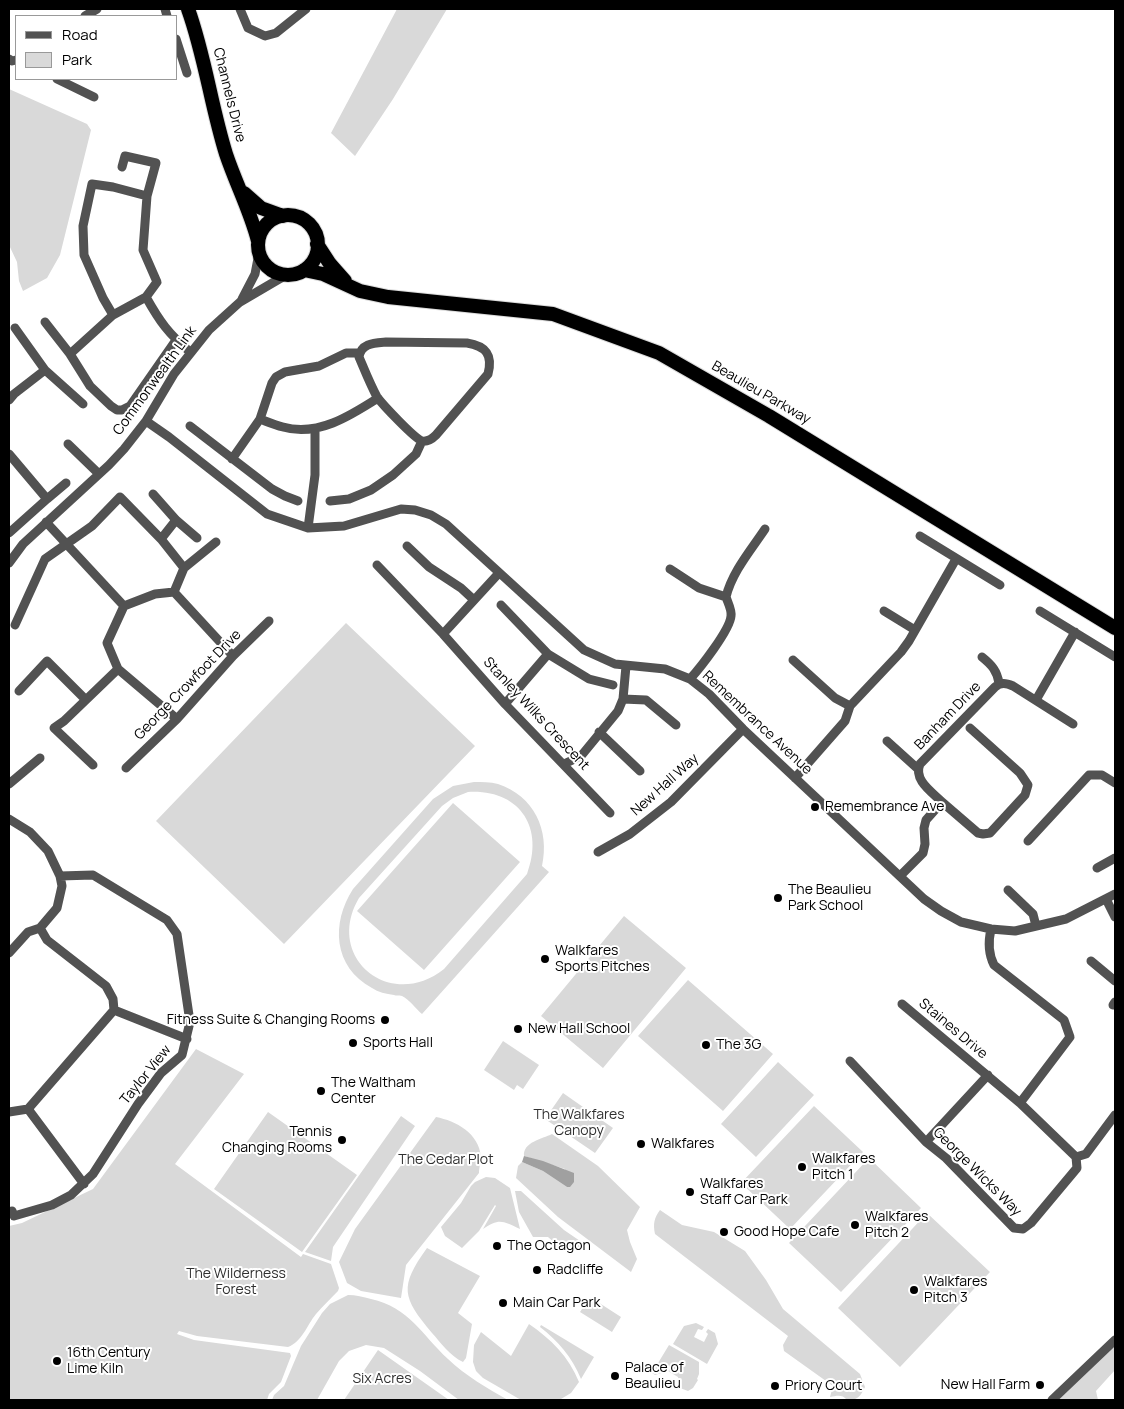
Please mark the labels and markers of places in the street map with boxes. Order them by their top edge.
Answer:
place label: Remembrance Ave [825,799,944,815]
marker: Remembrance Ave [809,801,821,813]
place label: The Beaulieu Park School [788,882,871,914]
marker: The Beaulieu Park School [772,892,784,904]
place label: Walkfares Sports Pitches [555,943,650,976]
marker: Walkfares Sports Pitches [539,953,551,965]
place label: Fitness Suite & Changing Rooms [167,1012,375,1028]
marker: Fitness Suite & Changing Rooms [379,1014,391,1026]
place label: New Hall School [528,1021,630,1037]
marker: New Hall School [512,1023,524,1035]
place label: Sports Hall [363,1035,433,1051]
marker: Sports Hall [347,1037,359,1049]
place label: The 3G [716,1037,761,1053]
marker: The 3G [700,1039,712,1051]
place label: The Waltham Center [331,1075,416,1108]
marker: The Waltham Center [315,1085,327,1097]
place label: Tennis Changing Rooms [222,1124,332,1156]
marker: Tennis Changing Rooms [336,1134,348,1146]
place label: Walkfares [651,1136,714,1152]
marker: Walkfares [635,1138,647,1150]
place label: Walkfares Pitch 1 [812,1151,875,1184]
marker: Walkfares Pitch 1 [796,1161,808,1173]
place label: Walkfares Staff Car Park [700,1176,788,1208]
marker: Walkfares Staff Car Park [684,1186,696,1198]
place label: Walkfares Pitch 2 [865,1209,928,1242]
marker: Walkfares Pitch 2 [849,1219,861,1231]
place label: Good Hope Cafe [734,1224,839,1240]
marker: Good Hope Cafe [718,1226,730,1238]
place label: The Octagon [507,1238,591,1254]
marker: The Octagon [491,1240,503,1252]
place label: Radcliffe [547,1262,603,1278]
marker: Radcliffe [531,1264,543,1276]
place label: Walkfares Pitch 3 [924,1274,987,1306]
marker: Walkfares Pitch 3 [908,1284,920,1296]
place label: Main Car Park [513,1295,600,1311]
marker: Main Car Park [497,1297,509,1309]
place label: 16th Century Lime Kiln [67,1345,150,1378]
marker: 16th Century Lime Kiln [51,1355,63,1367]
place label: Palace of Beaulieu [625,1360,684,1392]
marker: Palace of Beaulieu [609,1370,621,1382]
place label: New Hall Farm [941,1377,1030,1393]
place label: Priory Court [785,1378,862,1394]
marker: New Hall Farm [1034,1379,1046,1391]
marker: Priory Court [769,1380,781,1392]

